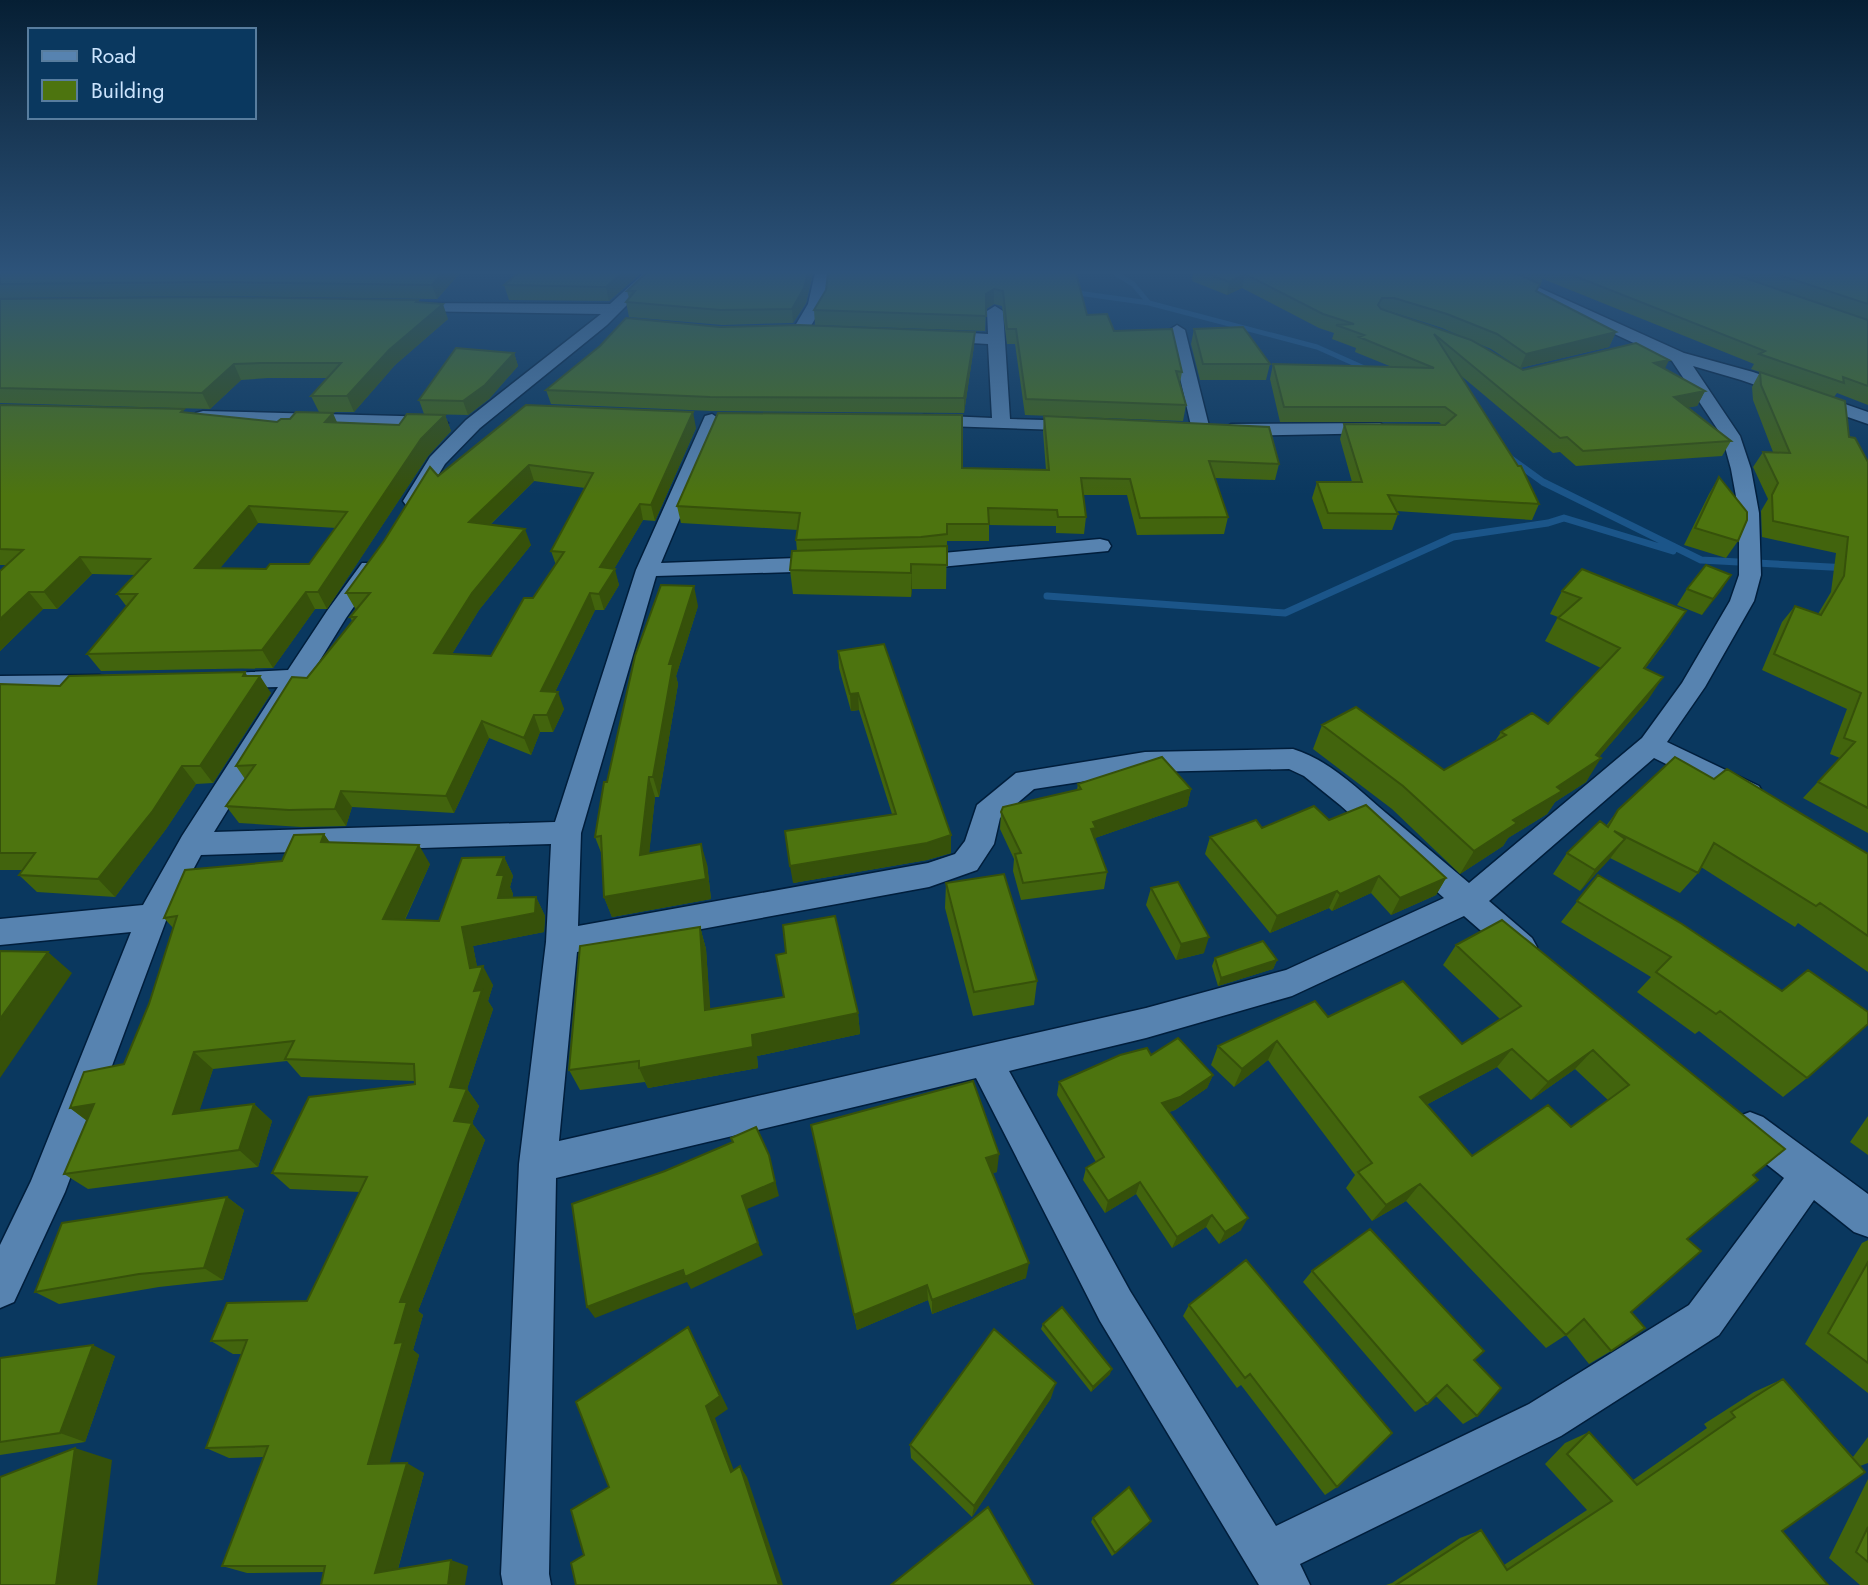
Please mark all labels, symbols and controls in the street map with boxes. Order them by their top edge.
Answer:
legend [28,28,256,119]
text: Road [91,41,136,71]
text: Building [91,76,164,106]

